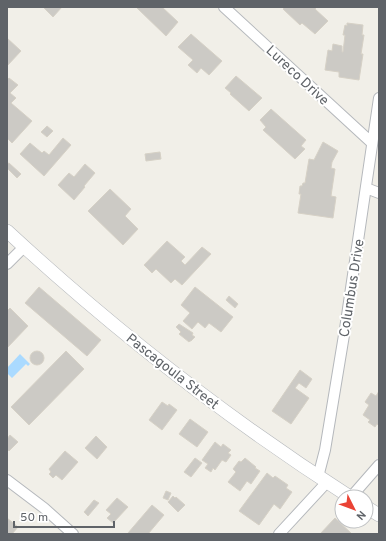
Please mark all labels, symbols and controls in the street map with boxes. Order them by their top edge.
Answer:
street label: Lureco Drive [262,43,332,110]
street label: Columbus Drive [336,238,369,339]
street label: Pascagoula Street [122,331,222,414]
north arrow [334,489,374,529]
scale bar [14,503,114,529]
text: N [353,507,369,523]
text: 50 m [20,510,48,526]

